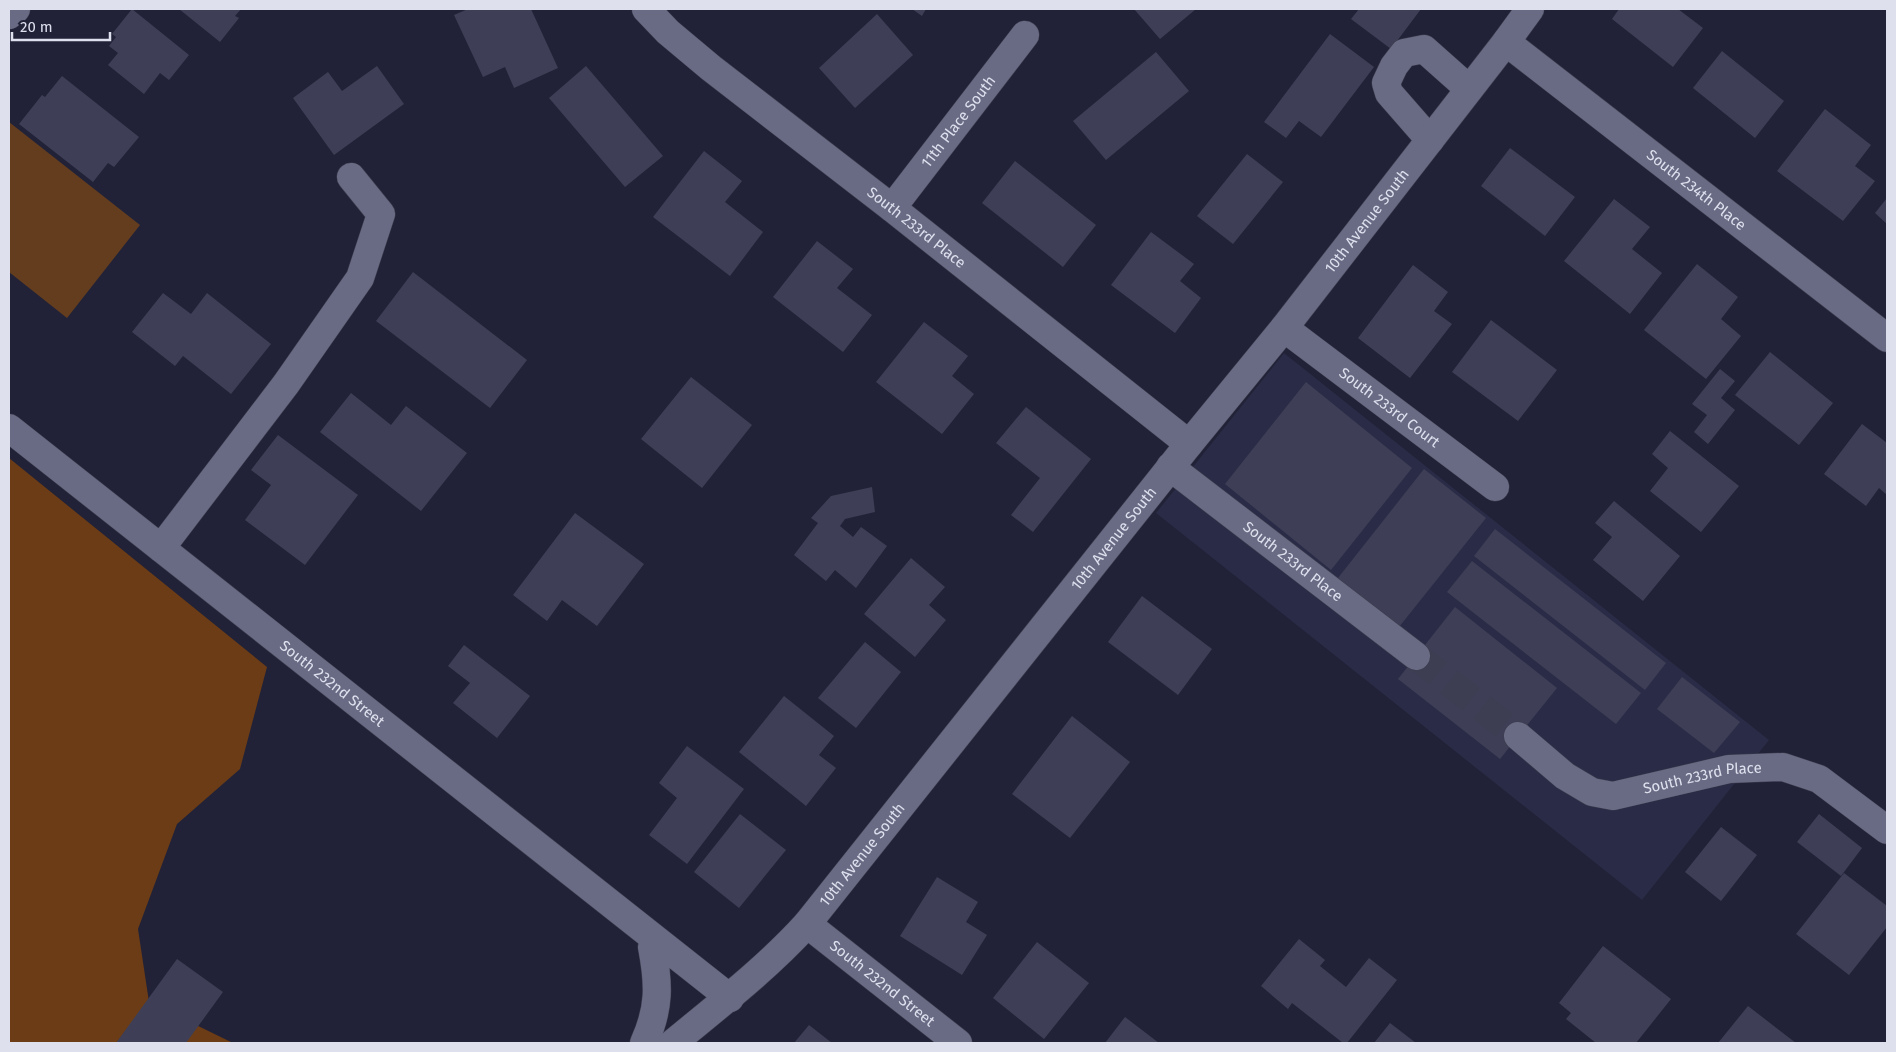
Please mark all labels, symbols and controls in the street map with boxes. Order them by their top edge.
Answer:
scale bar [12,10,110,42]
text: 20 m [20,18,53,36]
street label: 11th Place South [917,72,999,171]
street label: South 234th Place [1643,146,1750,234]
street label: 10th Avenue South [1321,166,1413,277]
street label: South 233rd Place [863,183,969,272]
street label: South 233rd Court [1336,364,1444,452]
street label: 10th Avenue South [1067,483,1160,594]
street label: South 233rd Place [1240,518,1346,605]
street label: South 232nd Street [276,637,389,731]
street label: South 233rd Place [1641,759,1762,798]
street label: 10th Avenue South [816,799,909,910]
street label: South 232nd Street [826,937,939,1031]

